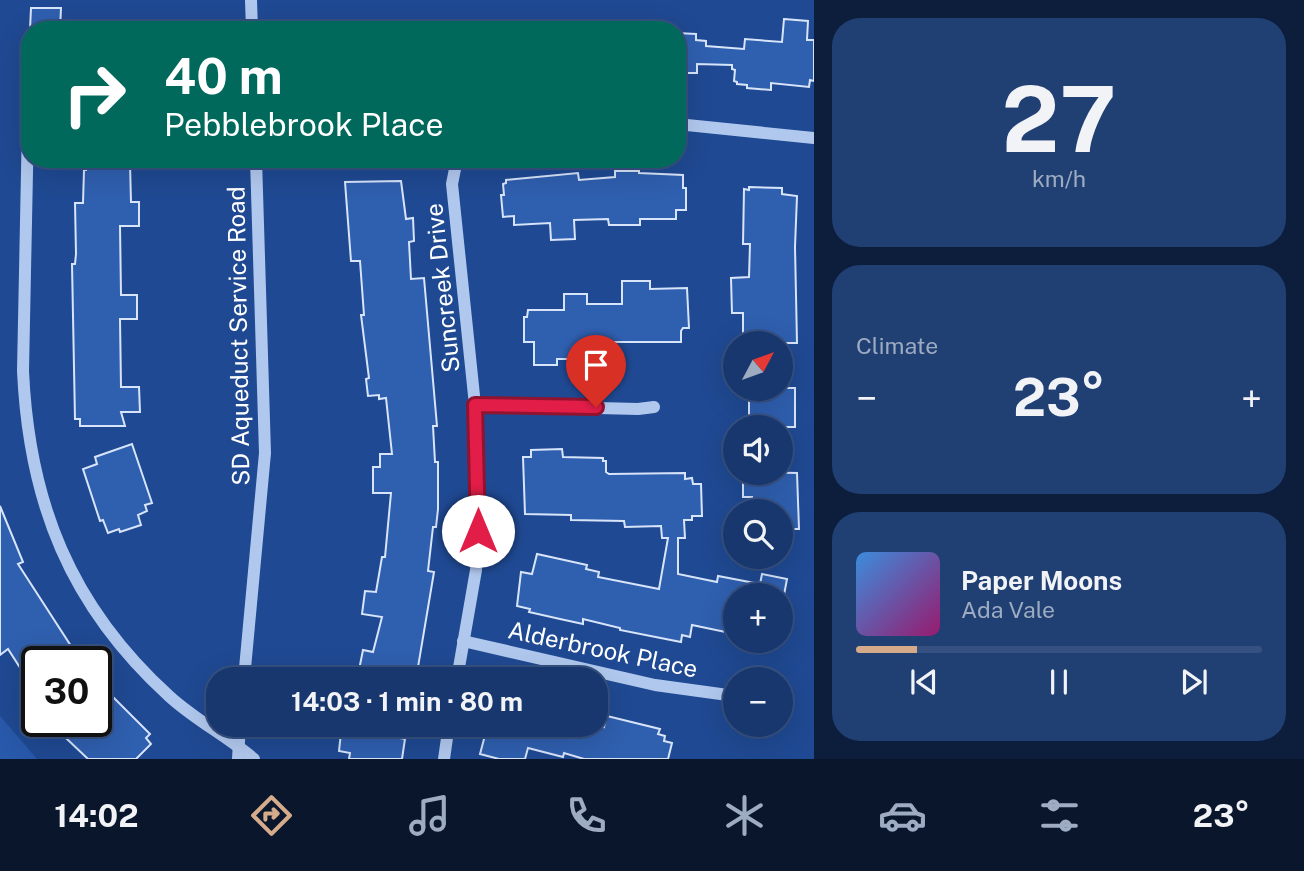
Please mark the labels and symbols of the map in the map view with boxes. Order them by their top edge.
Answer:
street label: SD Aqueduct Service Road [221,186,255,486]
street label: Suncreek Drive [419,202,465,374]
north arrow [723,331,793,401]
pin [566,335,626,407]
position arrow [441,494,515,568]
street label: Alderbrook Place [506,615,700,683]
speed limit sign: 30 [21,646,112,737]

